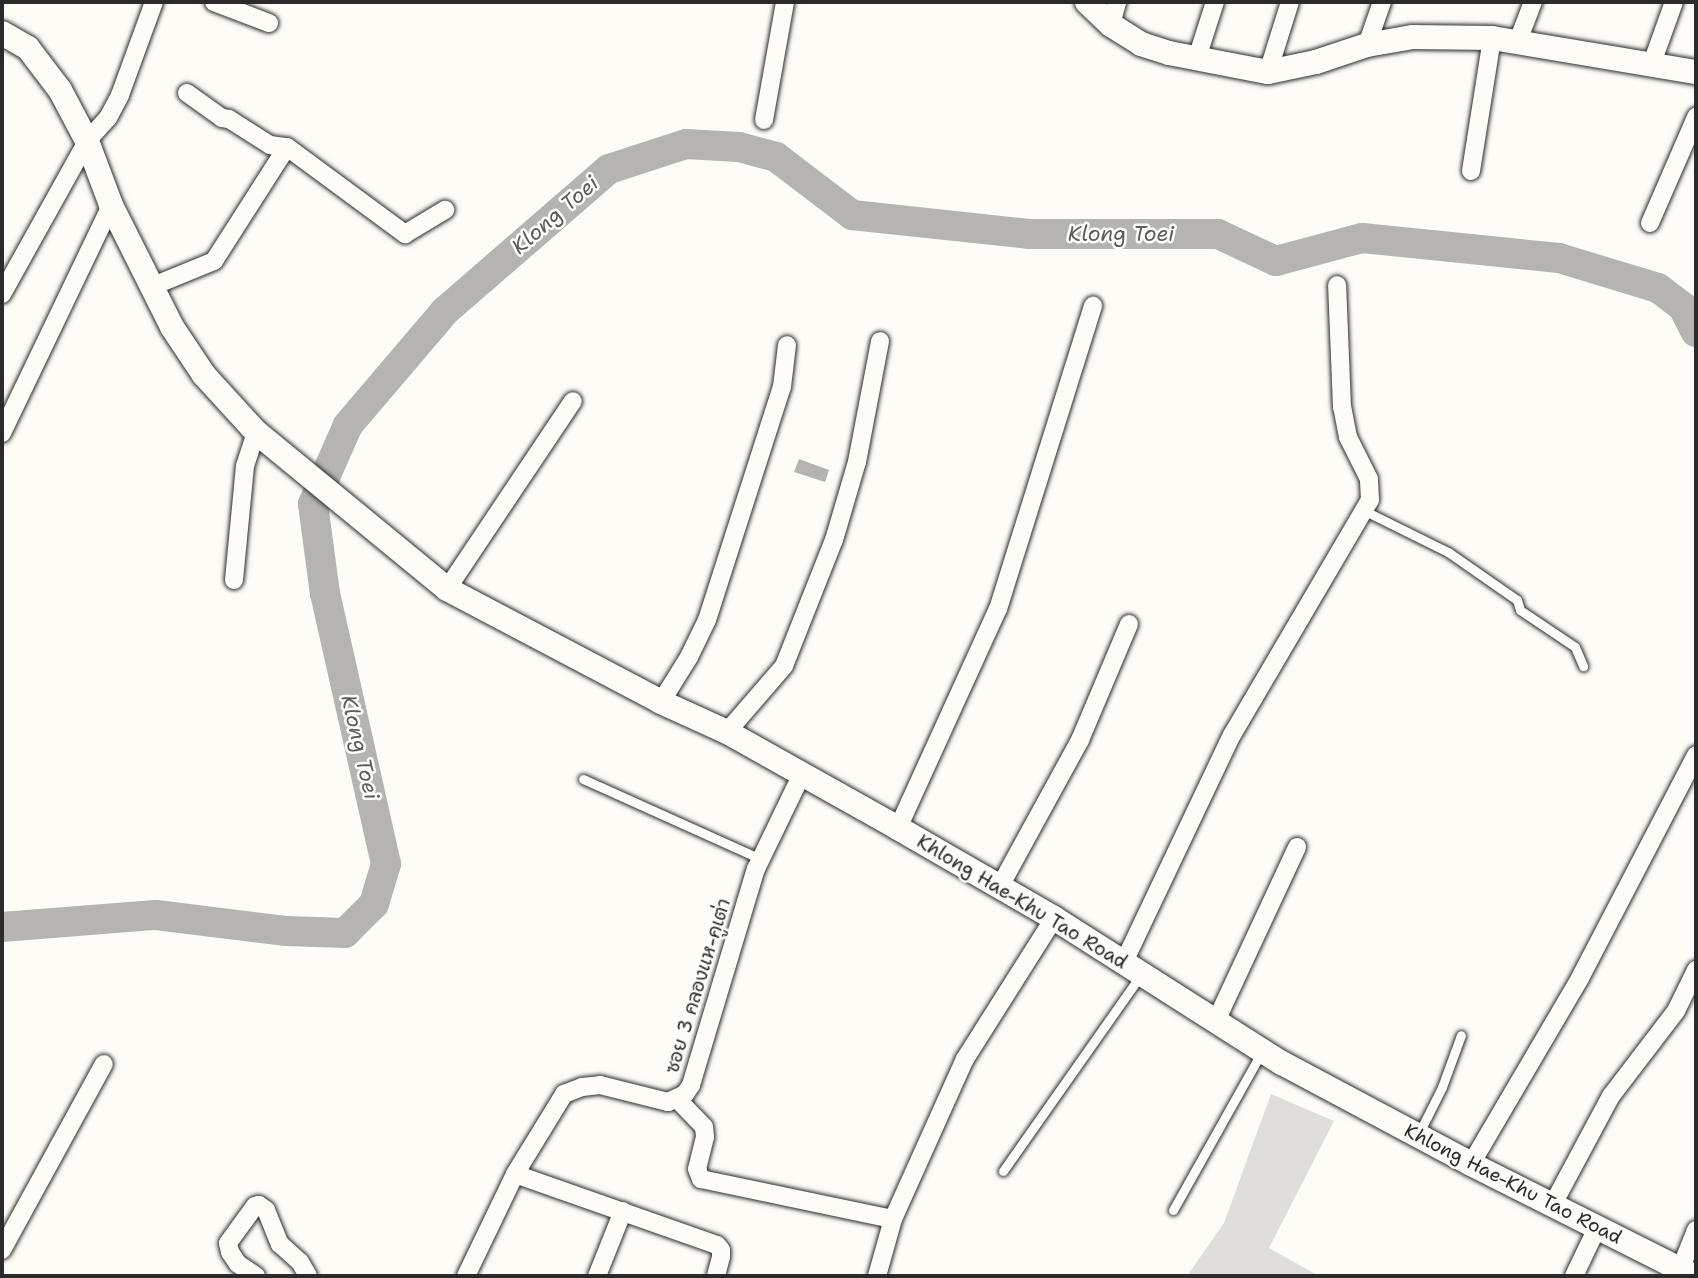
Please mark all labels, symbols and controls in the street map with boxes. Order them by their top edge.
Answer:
water label: Klong Toei [507,171,603,259]
water label: Klong Toei [1068,221,1174,247]
water label: Klong Toei [336,692,384,802]
street label: Khlong Hae-Khu Tao Road [913,830,1131,974]
street label: ซอย 3 คลองแห-คูเต่า [661,896,735,1076]
street label: Khlong Hae-Khu Tao Road [1400,1119,1626,1249]

